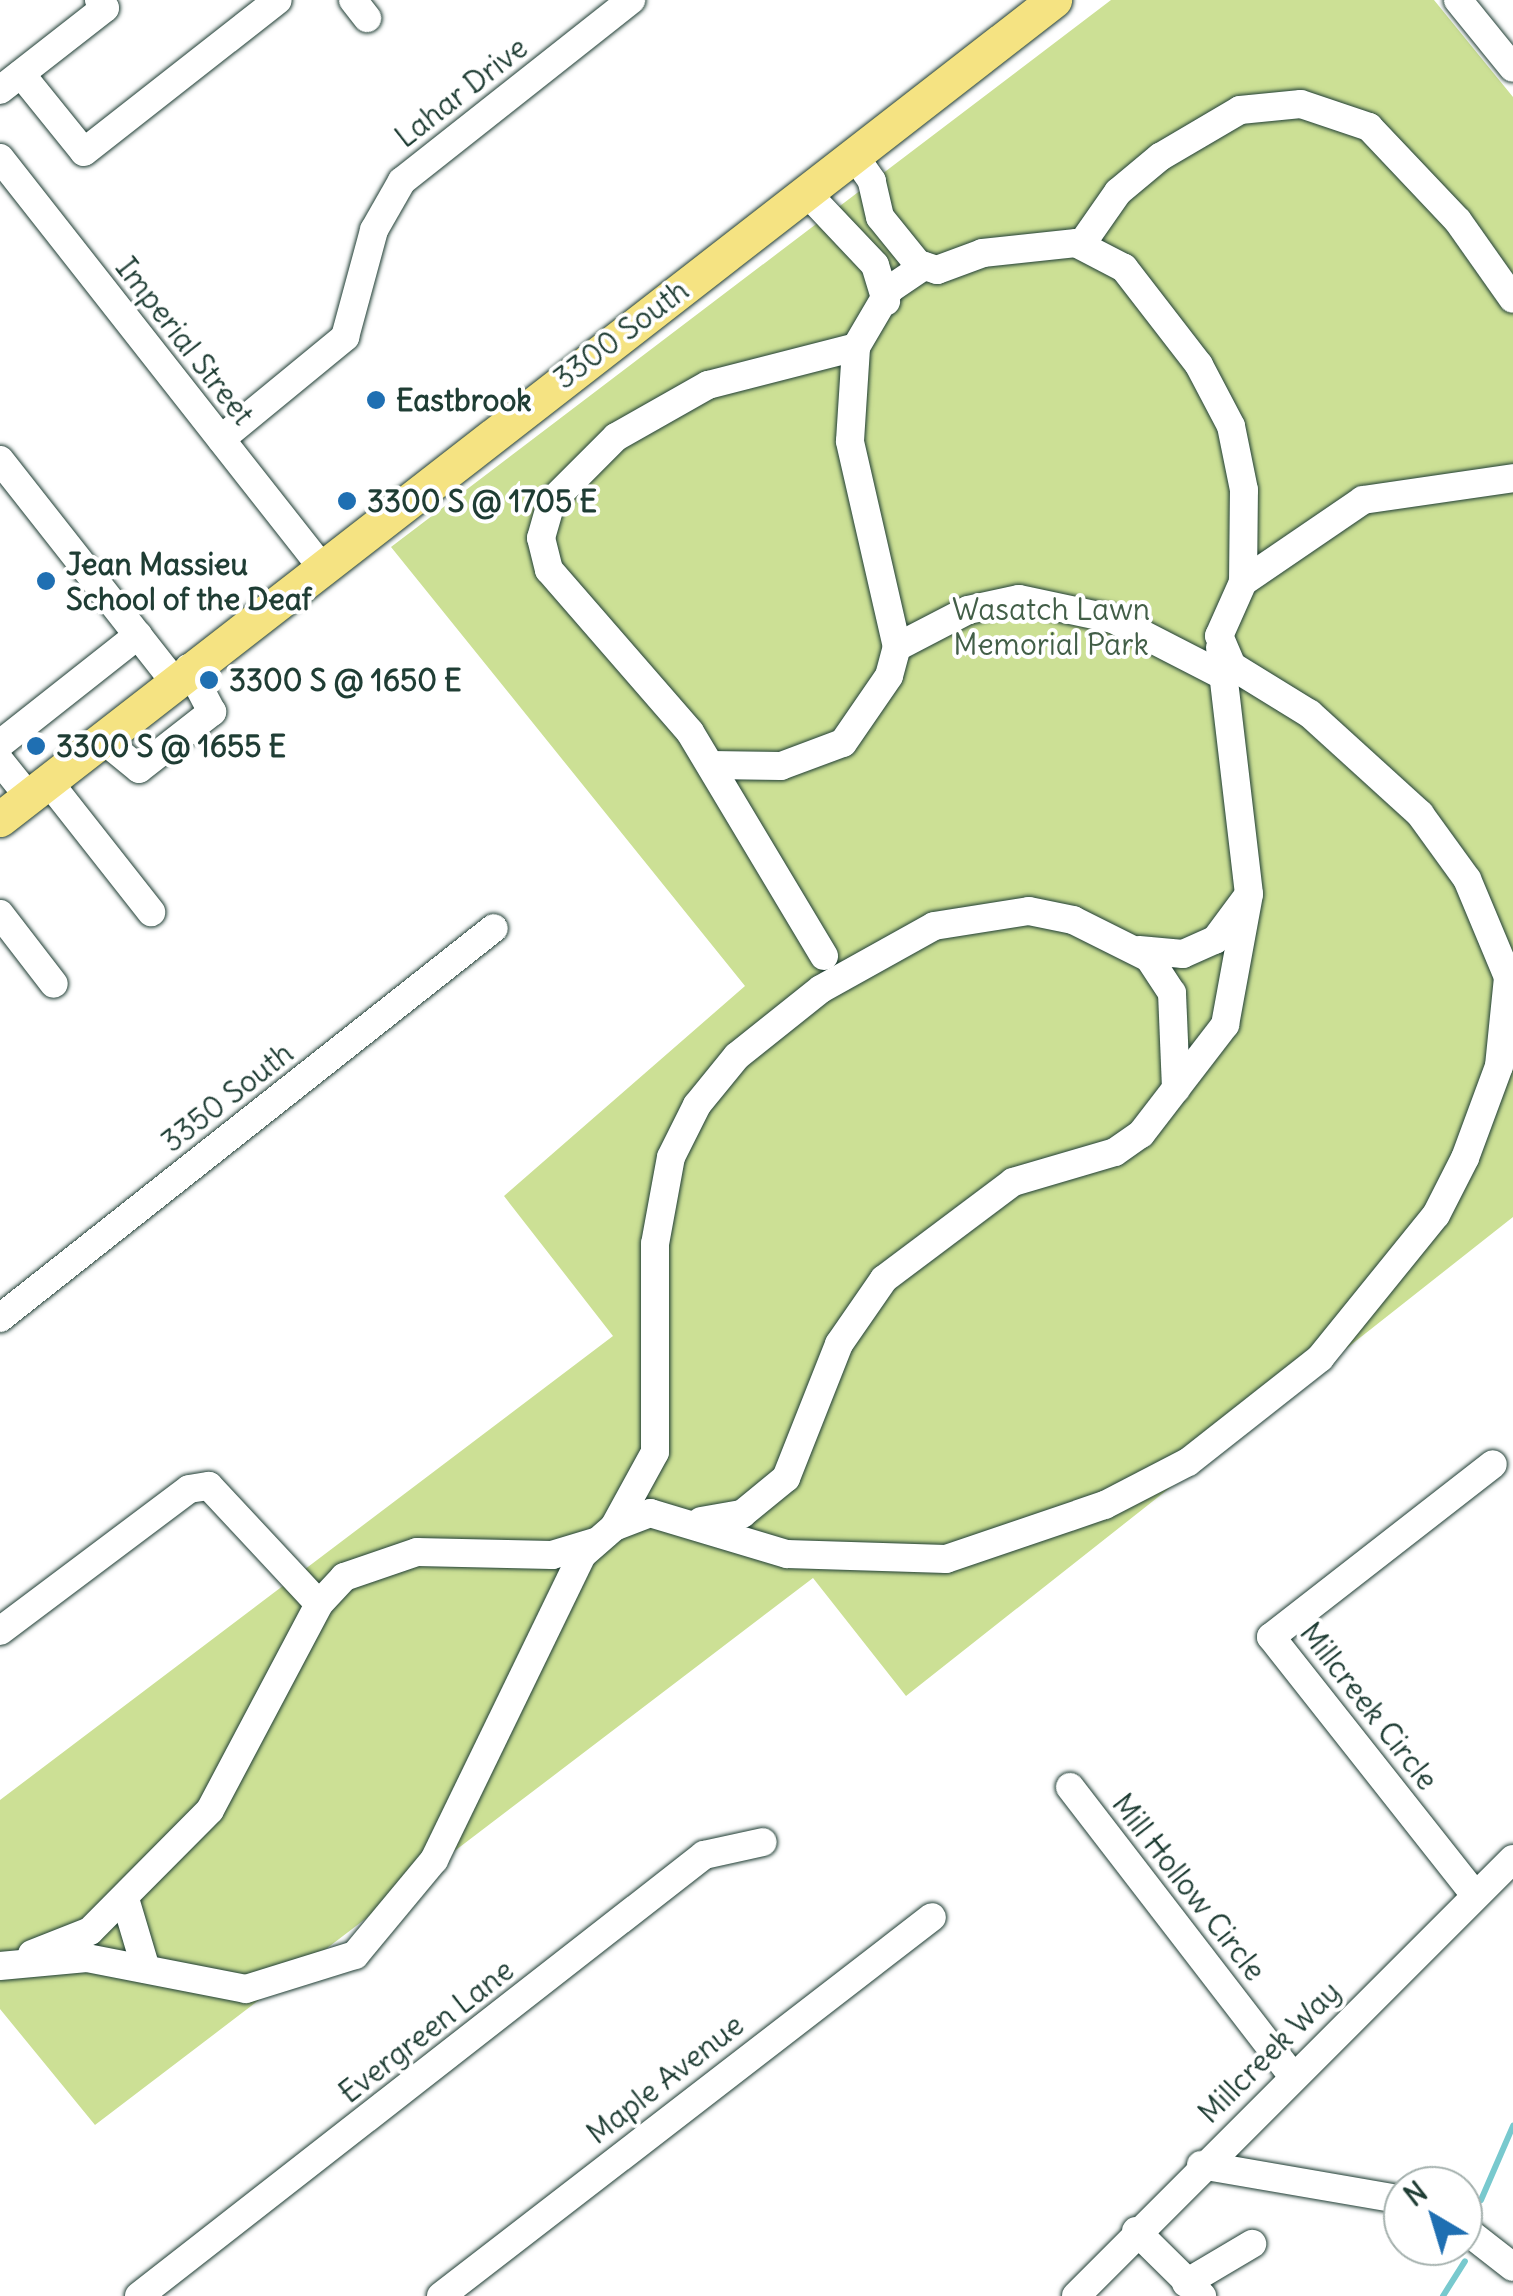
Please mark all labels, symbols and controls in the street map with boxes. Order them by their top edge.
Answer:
street label: Lahar Drive [388,29,534,155]
street label: Imperial Street [108,250,262,432]
street label: 3300 South [547,272,695,396]
place label: Eastbrook [396,382,532,418]
marker: Eastbrook [365,389,387,411]
place label: 3300 S @ 1705 E [367,483,597,519]
marker: 3300 S @ 1705 E [336,490,358,512]
place label: Jean Massieu School of the Deaf [66,546,312,616]
marker: Jean Massieu School of the Deaf [35,570,57,592]
park label: Wasatch Lawn Memorial Park [952,591,1150,662]
place label: 3300 S @ 1650 E [229,662,462,698]
marker: 3300 S @ 1650 E [198,669,220,691]
place label: 3300 S @ 1655 E [56,728,286,764]
marker: 3300 S @ 1655 E [25,735,47,757]
street label: 3350 South [154,1035,300,1159]
street label: Millcreek Circle [1293,1615,1445,1797]
street label: Mill Hollow Circle [1105,1786,1273,1988]
street label: Evergreen Lane [332,1952,520,2110]
street label: Millcreek Way [1190,1973,1348,2131]
street label: Maple Avenue [579,2007,751,2151]
north arrow [1383,2166,1483,2266]
text: N [1397,2174,1434,2214]

